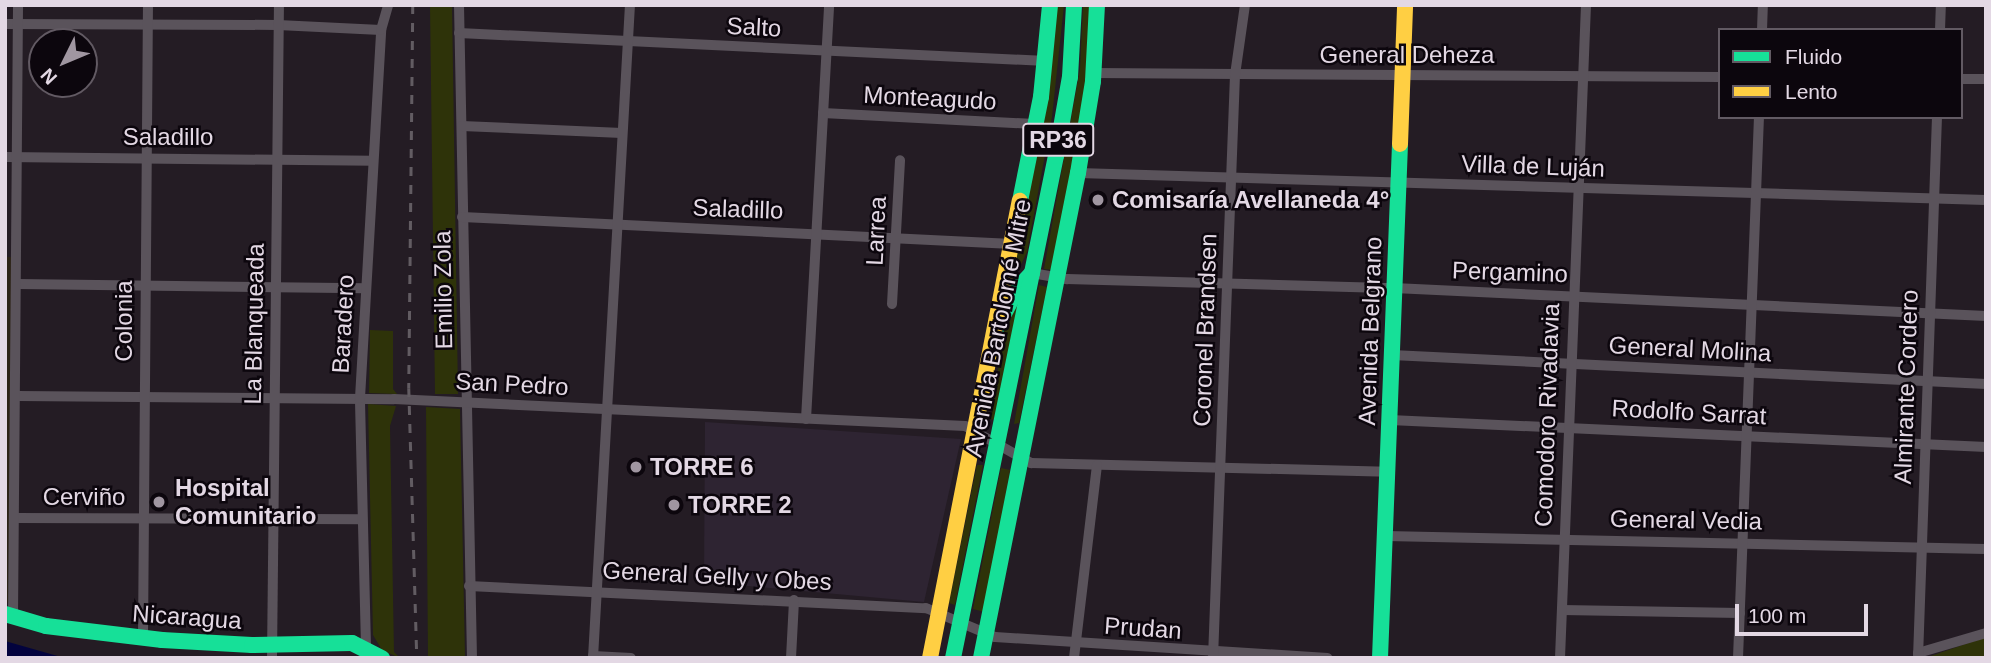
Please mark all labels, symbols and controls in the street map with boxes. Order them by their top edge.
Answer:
street label: Salto [726,11,782,43]
north arrow [28,28,98,98]
legend [1718,28,1963,119]
street label: General Deheza [1320,41,1494,69]
text: Fluido [1785,45,1842,68]
text: N [36,64,61,88]
street label: Monteagudo [863,80,997,116]
text: Lento [1785,80,1838,103]
road number: RP36 [1021,120,1095,160]
street label: Saladillo [123,123,213,151]
street label: Villa de Luján [1461,149,1605,183]
place label: Comisaría Avellaneda 4° [1112,186,1390,214]
marker: Comisaría Avellaneda 4° [1090,192,1106,208]
street label: Saladillo [692,193,784,225]
street label: Larrea [860,196,892,266]
street label: Avenida Bartolomé Mitre [959,196,1037,460]
street label: Emilio Zola [428,230,458,350]
street label: Coronel Brandsen [1187,233,1223,427]
street label: Avenida Belgrano [1352,236,1388,426]
street label: La Blanqueada [238,243,270,405]
street label: Pergamino [1452,256,1568,288]
street label: Baradero [326,274,360,374]
street label: Colonia [110,280,138,362]
street label: Almirante Cordero [1888,289,1924,485]
street label: Comodoro Rivadavia [1529,303,1565,527]
street label: General Molina [1608,330,1772,368]
street label: San Pedro [455,367,569,401]
street label: Rodolfo Sarrat [1611,394,1767,430]
place label: TORRE 6 [650,453,754,481]
marker: TORRE 6 [628,459,644,475]
place label: Hospital Comunitario [175,474,316,530]
street label: Cerviño [43,483,125,511]
place label: TORRE 2 [688,491,792,519]
marker: Hospital Comunitario [149,492,169,512]
marker: TORRE 2 [666,497,682,513]
street label: General Vedia [1610,504,1762,536]
street label: General Gelly y Obes [602,556,832,596]
scale bar [1739,590,1872,634]
street label: Nicaragua [131,599,243,635]
text: 100 m [1748,604,1806,627]
street label: Prudan [1103,611,1183,645]

